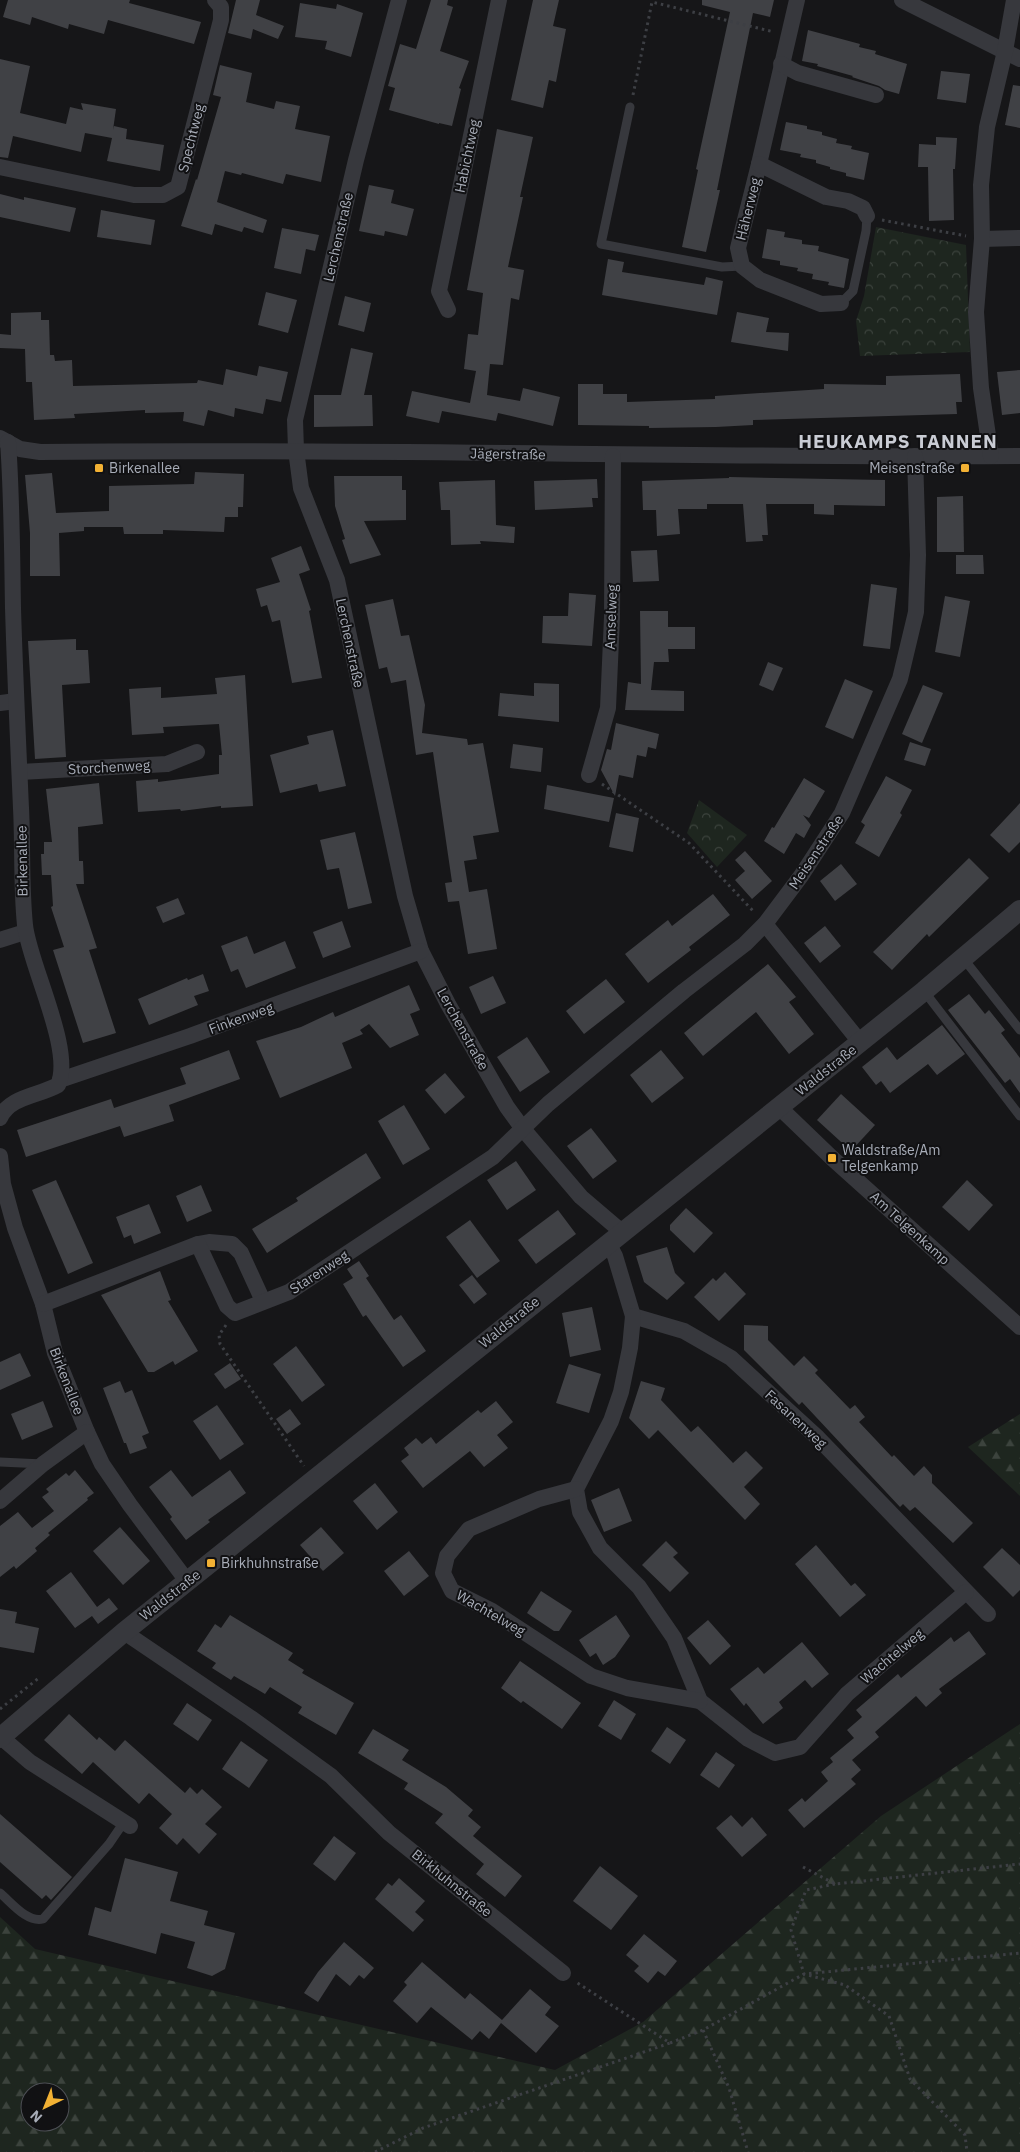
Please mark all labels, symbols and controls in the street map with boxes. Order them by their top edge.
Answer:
street label: Spechtweg [174,101,208,174]
street label: Habichtweg [450,117,484,194]
street label: Häherweg [732,175,765,242]
street label: Lerchenstraße [319,190,357,283]
district label: HEUKAMPS TANNEN [798,429,998,453]
street label: Jägerstraße [470,444,546,464]
place label: Birkenallee [109,459,180,477]
place label: Meisenstraße [869,459,955,477]
marker: Birkenallee [93,462,105,474]
marker: Meisenstraße [959,462,971,474]
street label: Amselweg [601,584,621,650]
street label: Lerchenstraße [332,597,368,690]
street label: Storchenweg [67,756,151,778]
street label: Meisenstraße [785,811,848,893]
street label: Birkenallee [12,825,32,897]
street label: Lerchenstraße [433,985,493,1073]
street label: Finkenweg [206,998,276,1038]
street label: Waldstraße [792,1040,860,1099]
place label: Waldstraße/Am Telgenkamp [842,1141,941,1175]
marker: Waldstraße/Am Telgenkamp [826,1152,838,1164]
street label: Am Telgenkamp [866,1187,954,1269]
street label: Starenweg [286,1246,352,1298]
street label: Waldstraße [475,1292,543,1352]
street label: Birkenallee [46,1345,88,1418]
street label: Fasanenweg [761,1386,831,1453]
place label: Birkhuhnstraße [221,1554,319,1572]
marker: Birkhuhnstraße [205,1557,217,1569]
street label: Waldstraße [136,1565,204,1624]
street label: Wachtelweg [453,1586,529,1640]
street label: Wachtelweg [857,1624,928,1688]
street label: Birkhuhnstraße [408,1845,496,1921]
north arrow [20,2082,70,2132]
text: N [26,2106,46,2127]

